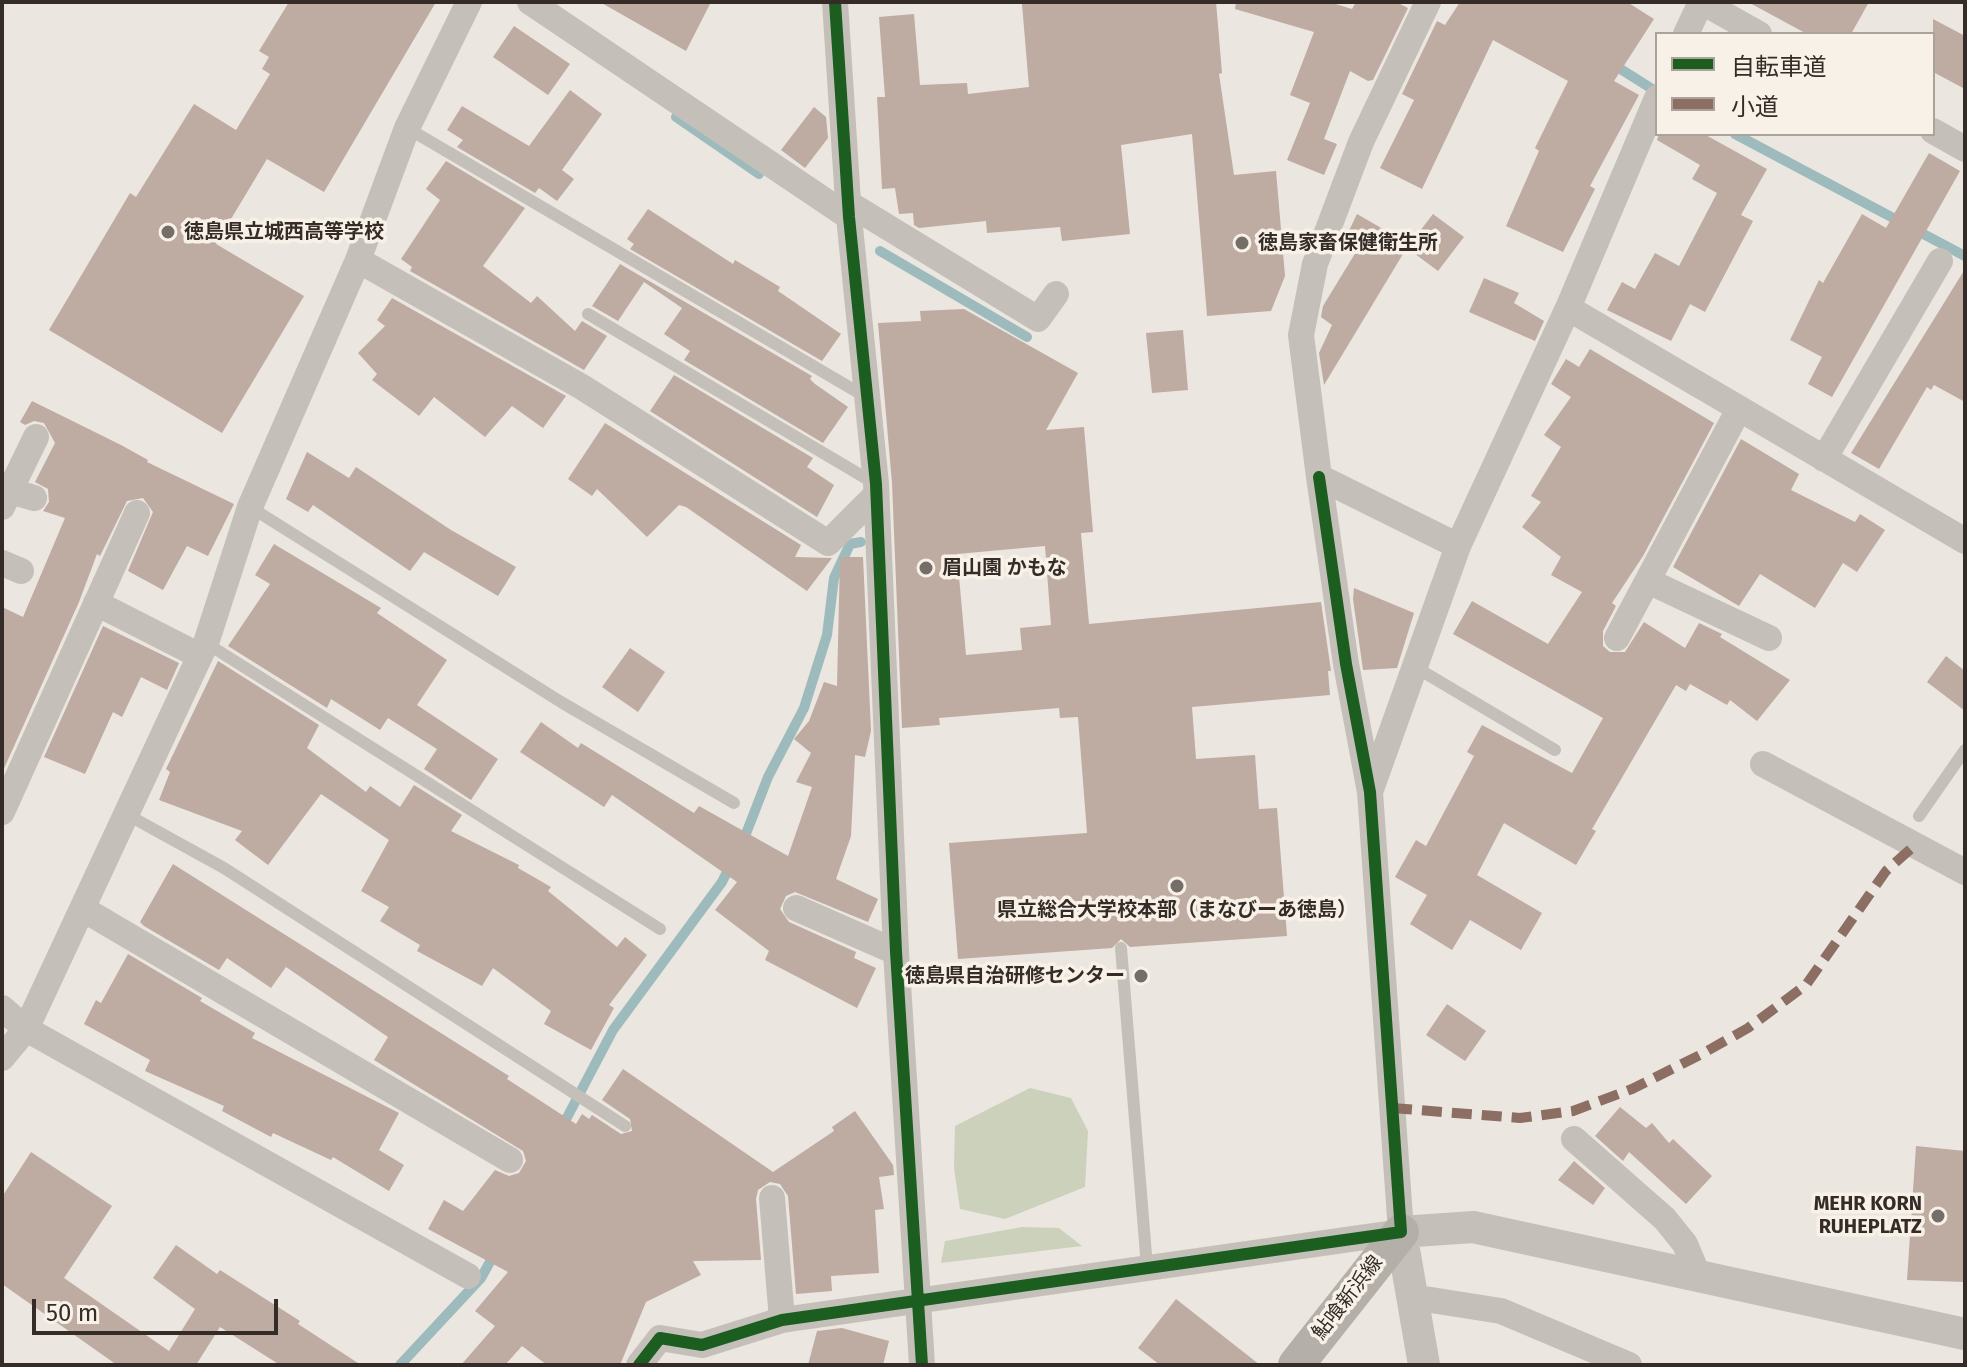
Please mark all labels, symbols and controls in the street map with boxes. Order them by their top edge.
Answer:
legend [1655,32,1935,136]
text: 自転車道 [1731,53,1827,81]
text: 小道 [1731,93,1779,121]
place label: 徳島県立城西高等学校 [184,220,384,244]
marker: 徳島県立城西高等学校 [159,223,177,241]
place label: 徳島家畜保健衛生所 [1258,231,1438,255]
marker: 徳島家畜保健衛生所 [1233,234,1251,252]
place label: 眉山園 かもな [942,556,1067,580]
marker: 眉山園 かもな [917,559,935,577]
marker: 県立総合大学校本部（まなびーあ徳島） [1168,877,1186,895]
place label: 県立総合大学校本部（まなびーあ徳島） [997,898,1357,922]
place label: 徳島県自治研修センター [905,964,1125,988]
marker: 徳島県自治研修センター [1132,967,1150,985]
place label: MEHR KORN RUHEPLATZ [1814,1192,1922,1239]
marker: MEHR KORN RUHEPLATZ [1929,1207,1947,1225]
street label: 鮎喰新浜線 [1308,1251,1388,1345]
scale bar [36,1283,282,1333]
text: 50 m [46,1299,98,1327]

